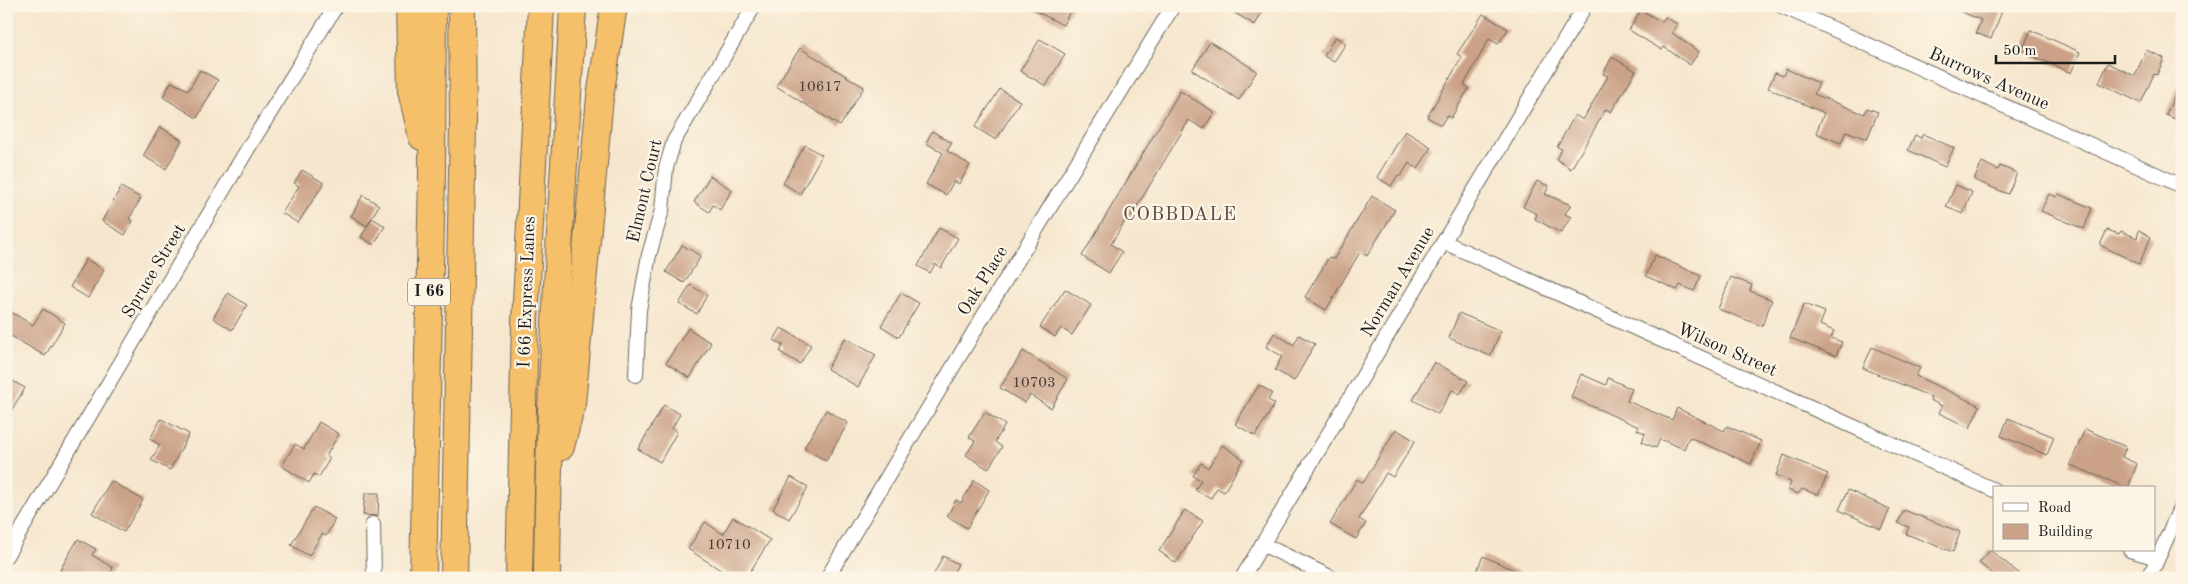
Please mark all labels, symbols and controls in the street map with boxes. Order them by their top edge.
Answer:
scale bar [1996,32,2114,64]
street label: Burrows Avenue [1926,44,2052,114]
text: 50 m [2003,44,2037,59]
house number: 10617 [798,80,842,95]
street label: Elmont Court [624,137,666,245]
district label: COBBDALE [1123,206,1237,225]
street label: I 66 Express Lanes [515,215,539,368]
street label: Spruce Street [119,221,189,321]
street label: Norman Avenue [1358,224,1438,340]
street label: Oak Place [955,243,1011,319]
road number: I 66 [408,278,450,306]
street label: Wilson Street [1674,320,1780,380]
house number: 10703 [1012,376,1056,391]
legend [1993,486,2156,552]
text: Road [2038,501,2072,516]
text: Building [2038,525,2093,540]
house number: 10710 [707,538,751,553]

